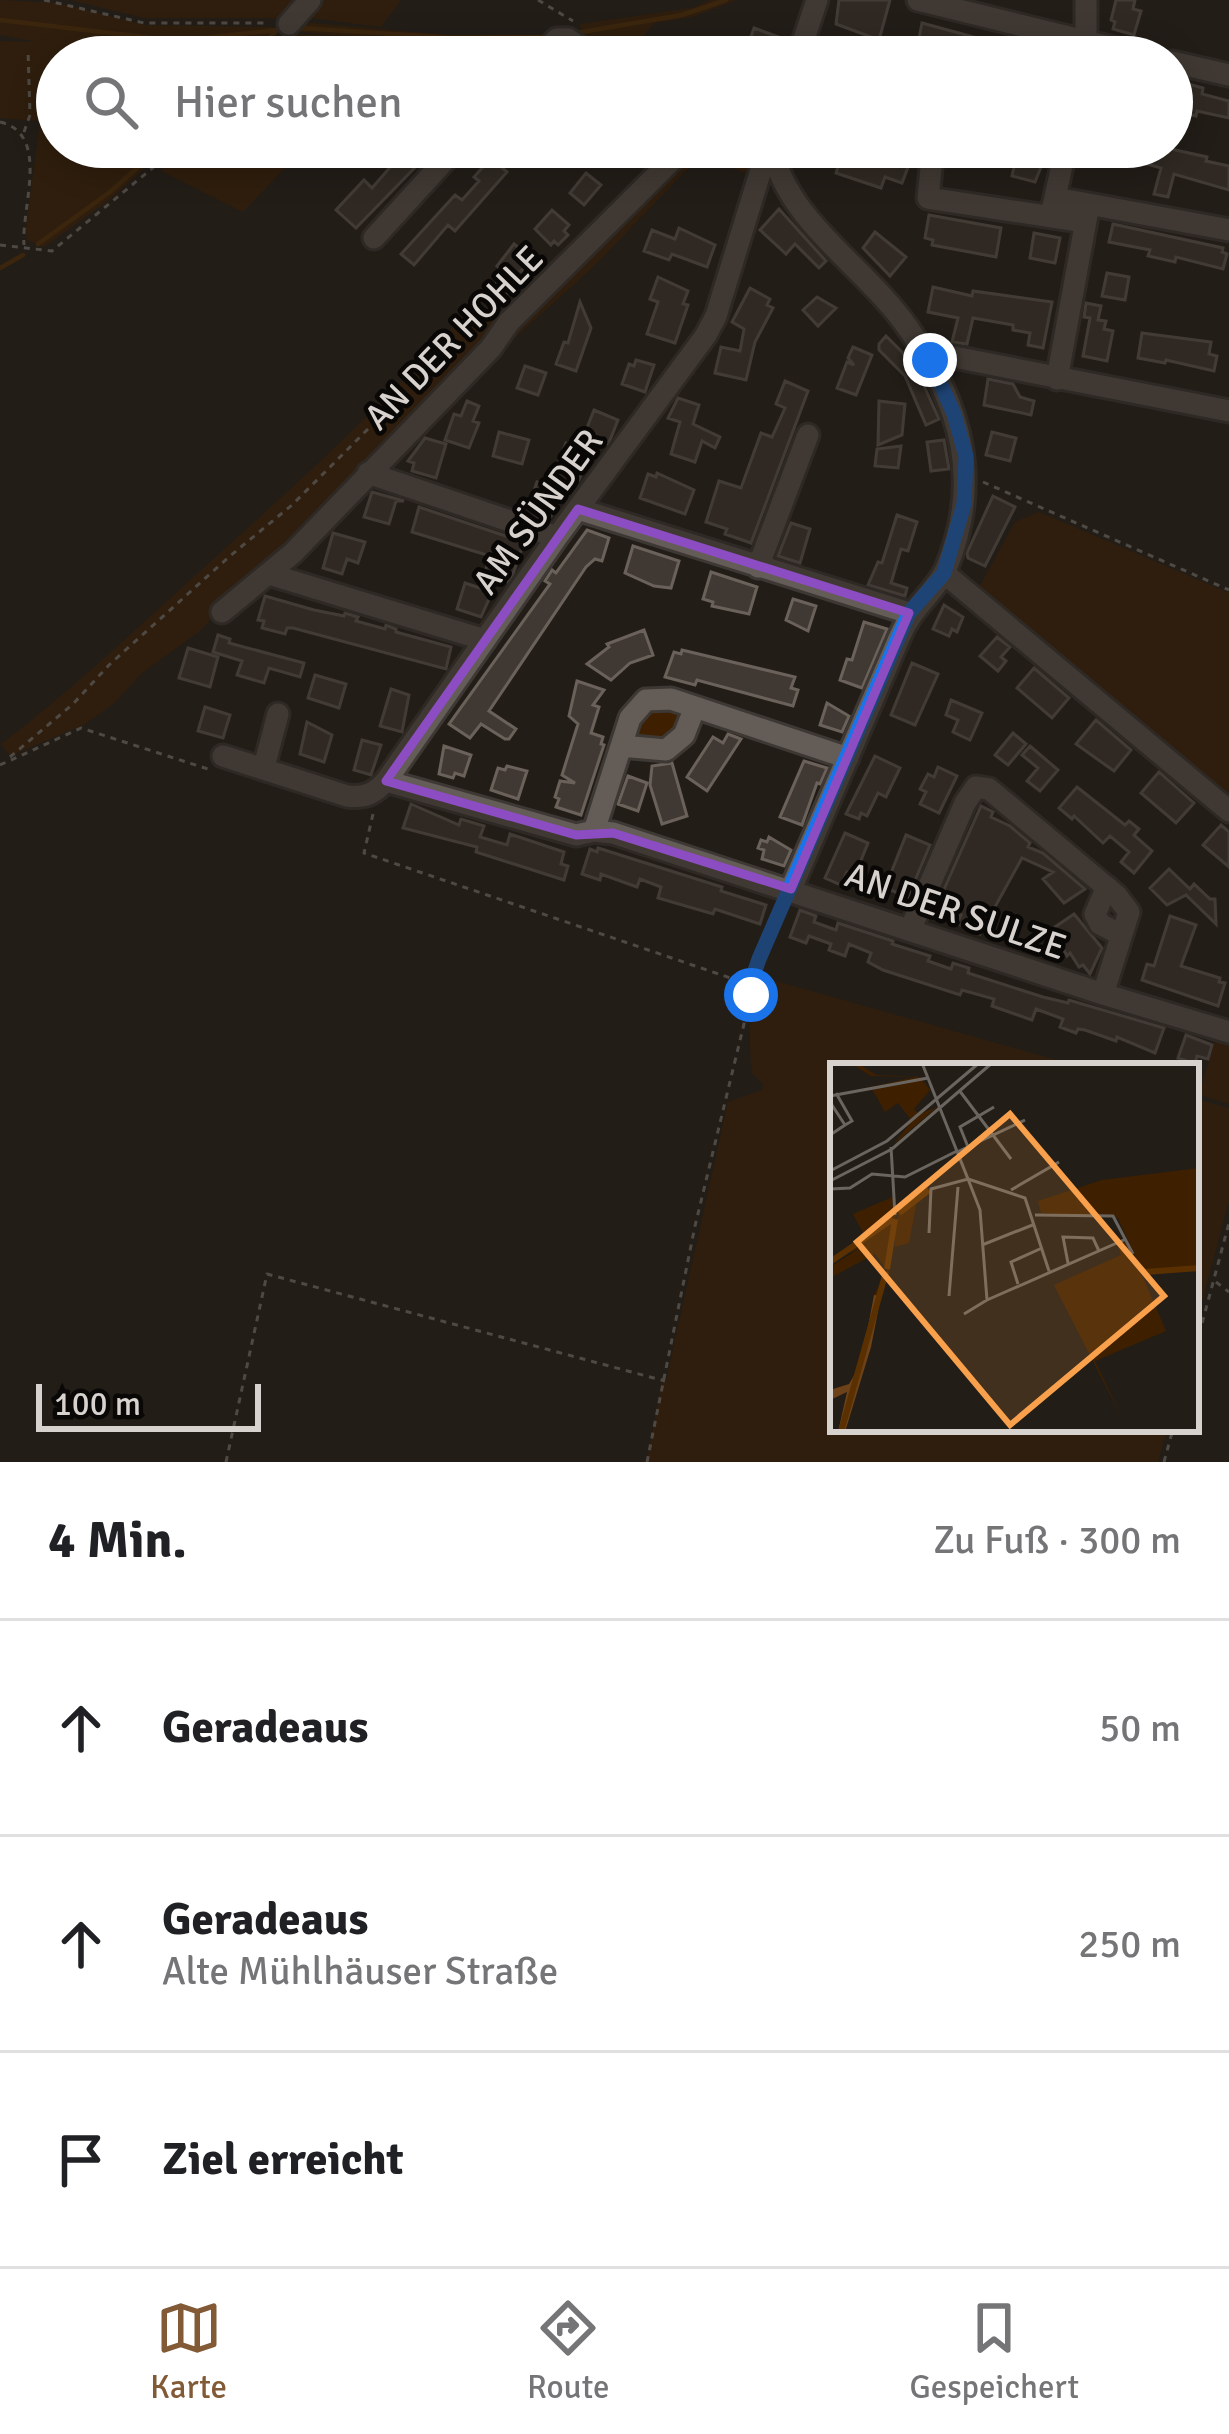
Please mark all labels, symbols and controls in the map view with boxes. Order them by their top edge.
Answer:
search box [36,36,1193,168]
icon: search [78,69,144,135]
text: Hier suchen [174,75,403,130]
street label: AN DER HOHLE [355,237,553,440]
route end [903,333,957,387]
street label: AM SÜNDER [463,421,613,603]
street label: AN DER SULZE [839,853,1072,970]
route start [724,968,778,1022]
inset map [830,1063,1199,1432]
scale bar [36,1378,261,1431]
text: 100 m [54,1384,141,1425]
text: 4 Min. [48,1509,187,1572]
text: Zu Fuß · 300 m [933,1516,1181,1564]
icon: ahead [48,1695,114,1761]
text: Geradeaus [162,1700,368,1755]
text: 50 m [1099,1704,1181,1752]
text: Geradeaus [162,1892,368,1947]
icon: ahead [48,1911,114,1977]
text: 250 m [1078,1920,1181,1968]
text: Alte Mühlhäuser Straße [162,1947,558,1995]
icon: arrive [48,2127,114,2193]
text: Ziel erreicht [162,2132,404,2187]
tab: Karte [150,2295,227,2408]
tab: Route [527,2295,609,2408]
tab: Gespeichert [909,2295,1079,2408]

